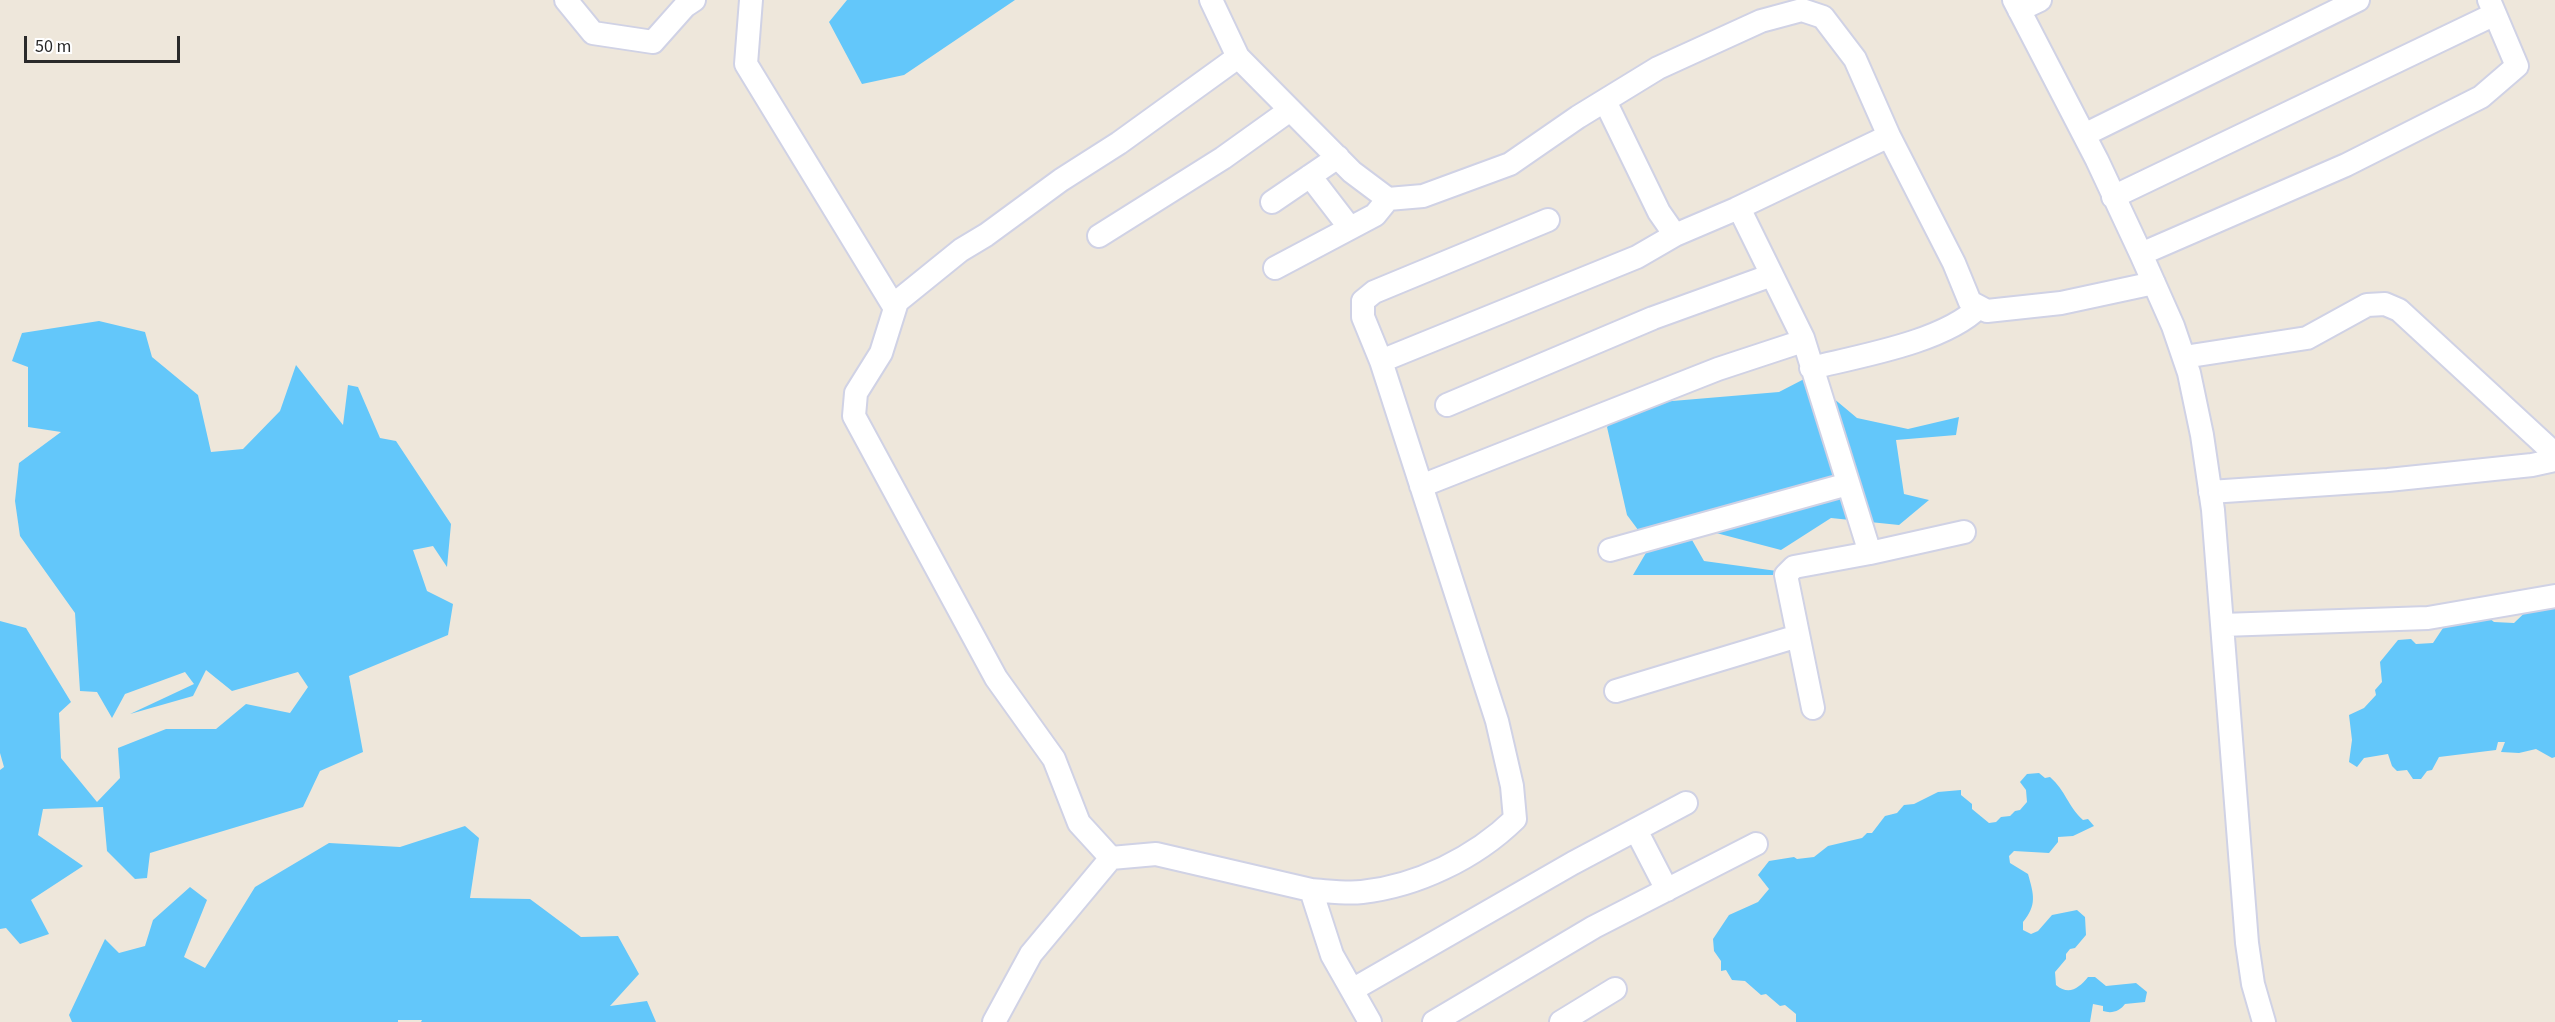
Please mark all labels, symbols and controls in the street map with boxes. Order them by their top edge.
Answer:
scale bar [27,24,183,62]
text: 50 m [35,34,71,59]

